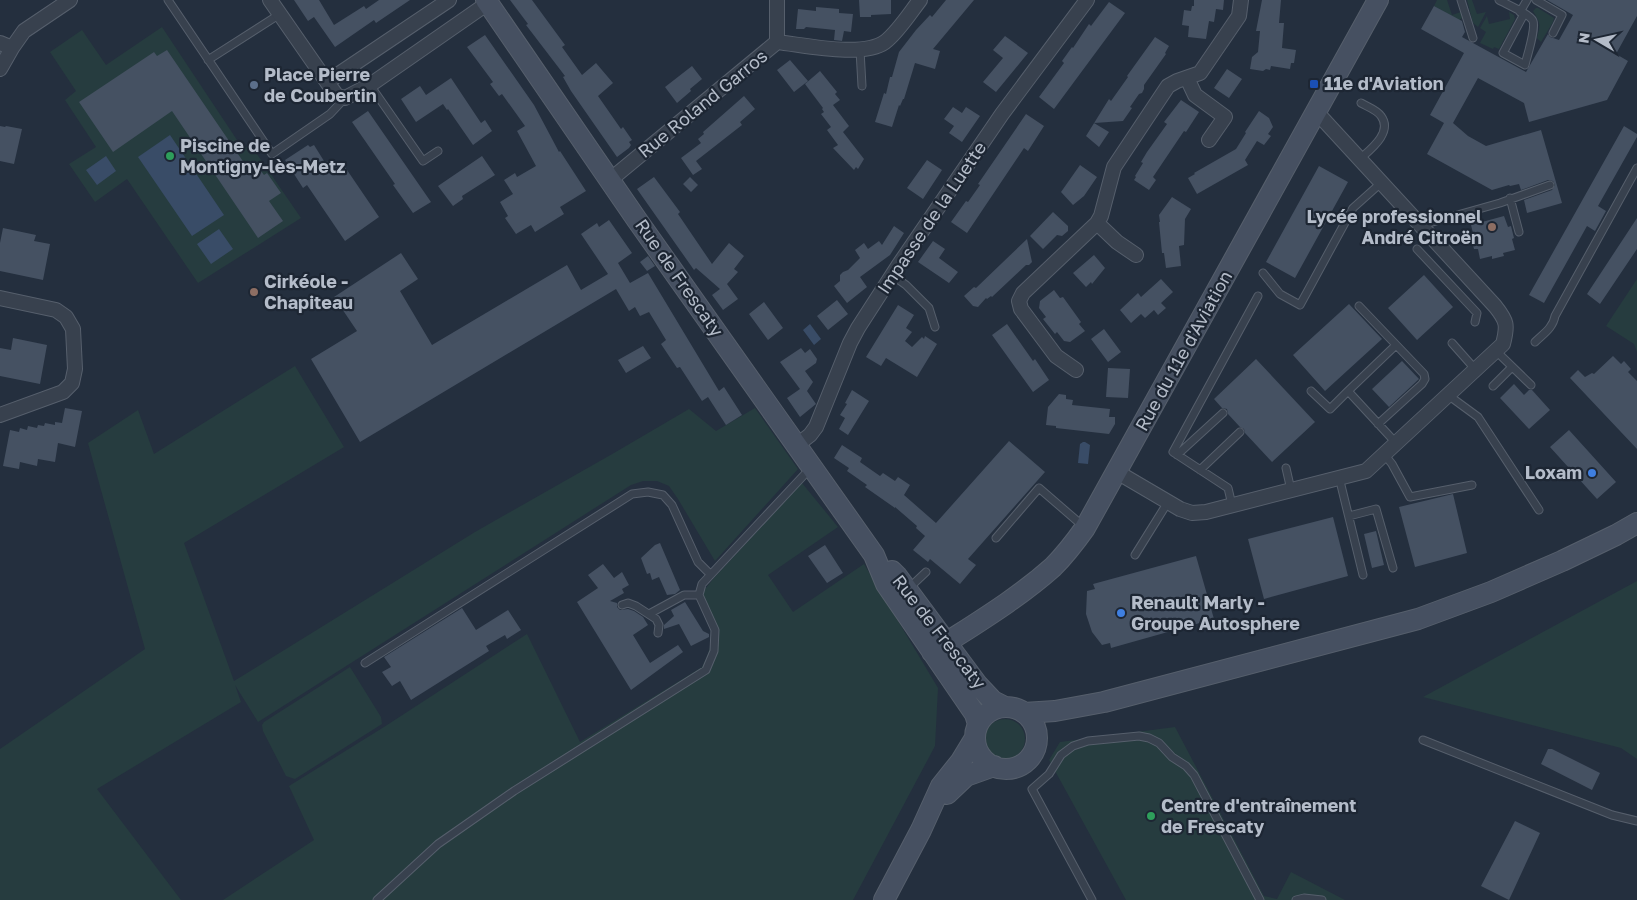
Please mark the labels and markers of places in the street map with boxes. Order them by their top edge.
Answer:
place label: Place Pierre de Coubertin [264,63,377,106]
place label: 11e d'Aviation [1324,72,1444,94]
marker: 11e d'Aviation [1308,78,1320,90]
marker: Place Pierre de Coubertin [248,79,260,91]
place label: Piscine de Montigny-lès-Metz [180,134,346,177]
marker: Piscine de Montigny-lès-Metz [164,150,176,162]
place label: Lycée professionnel André Citroën [1307,205,1482,248]
marker: Lycée professionnel André Citroën [1486,221,1498,233]
place label: Cirkéole - Chapiteau [264,270,353,313]
marker: Cirkéole - Chapiteau [248,286,260,298]
place label: Loxam [1525,461,1582,483]
marker: Loxam [1586,467,1598,479]
place label: Renault Marly - Groupe Autosphere [1131,591,1300,634]
marker: Renault Marly - Groupe Autosphere [1115,607,1127,619]
place label: Centre d'entraînement de Frescaty [1161,794,1356,837]
marker: Centre d'entraînement de Frescaty [1145,810,1157,822]

